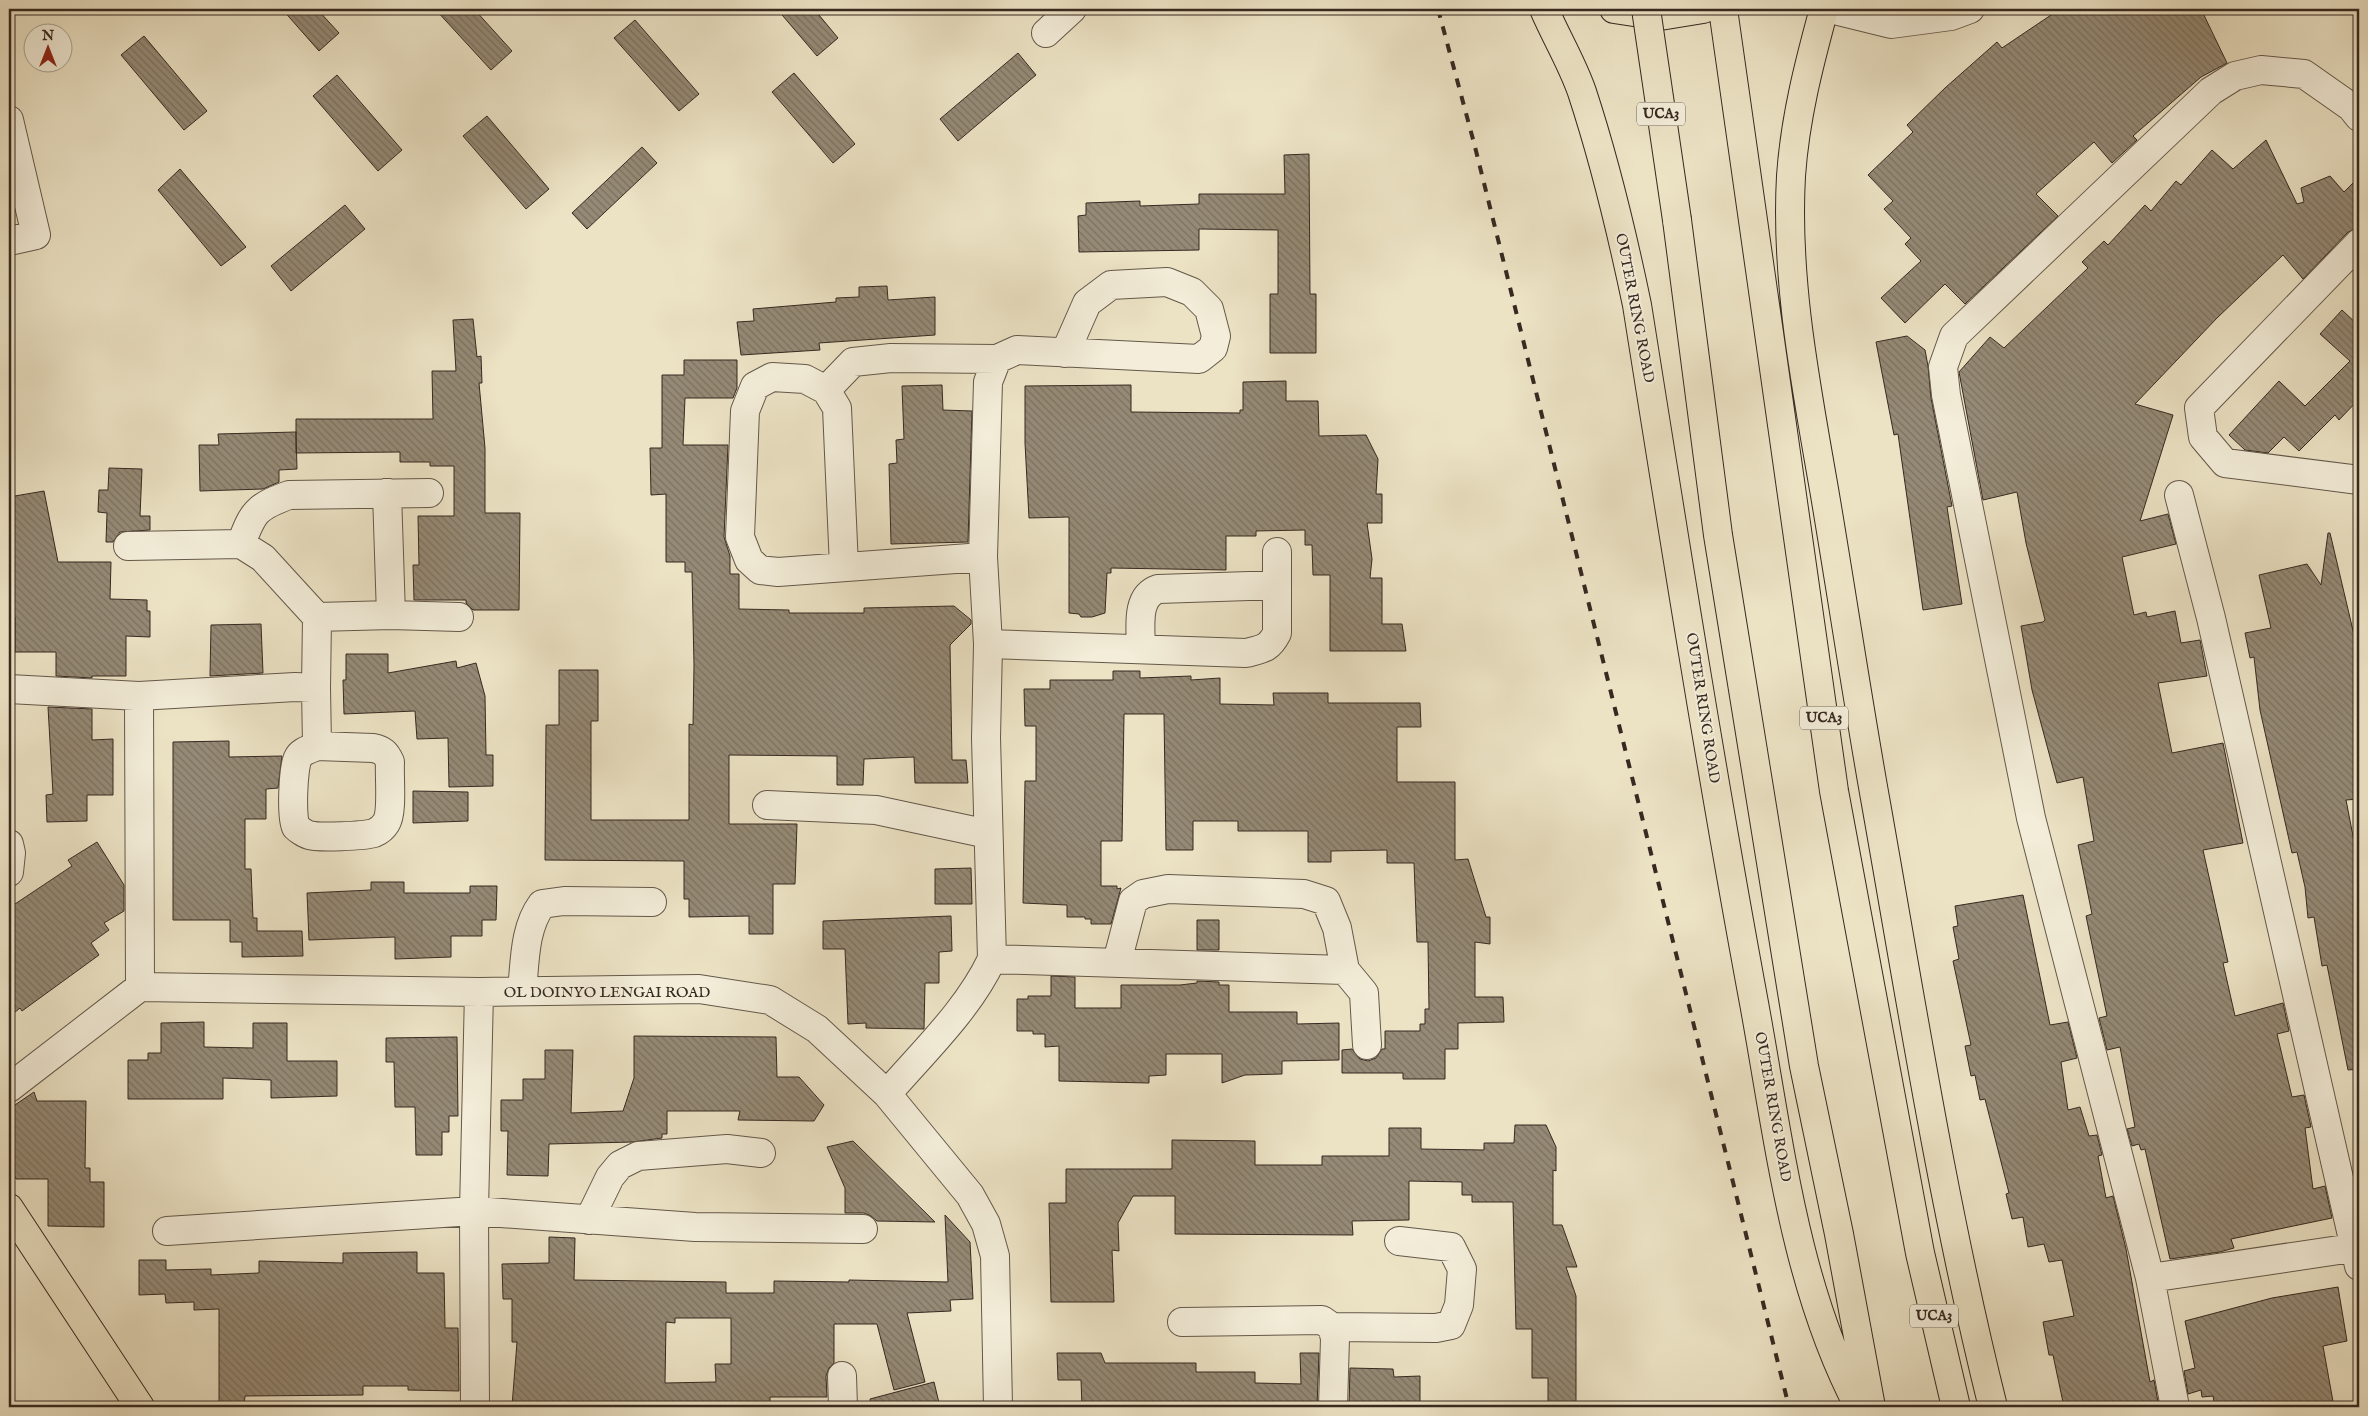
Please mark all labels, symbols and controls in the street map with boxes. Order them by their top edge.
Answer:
north arrow [22,22,72,72]
text: N [41,27,54,45]
road number: UCA3 [1637,102,1685,126]
street label: OUTER RING ROAD [1611,231,1659,385]
street label: OUTER RING ROAD [1682,631,1724,785]
road number: UCA3 [1800,706,1848,730]
street label: OL DOINYO LENGAI ROAD [504,983,710,1002]
street label: OUTER RING ROAD [1750,1030,1796,1184]
road number: UCA3 [1910,1304,1958,1328]

